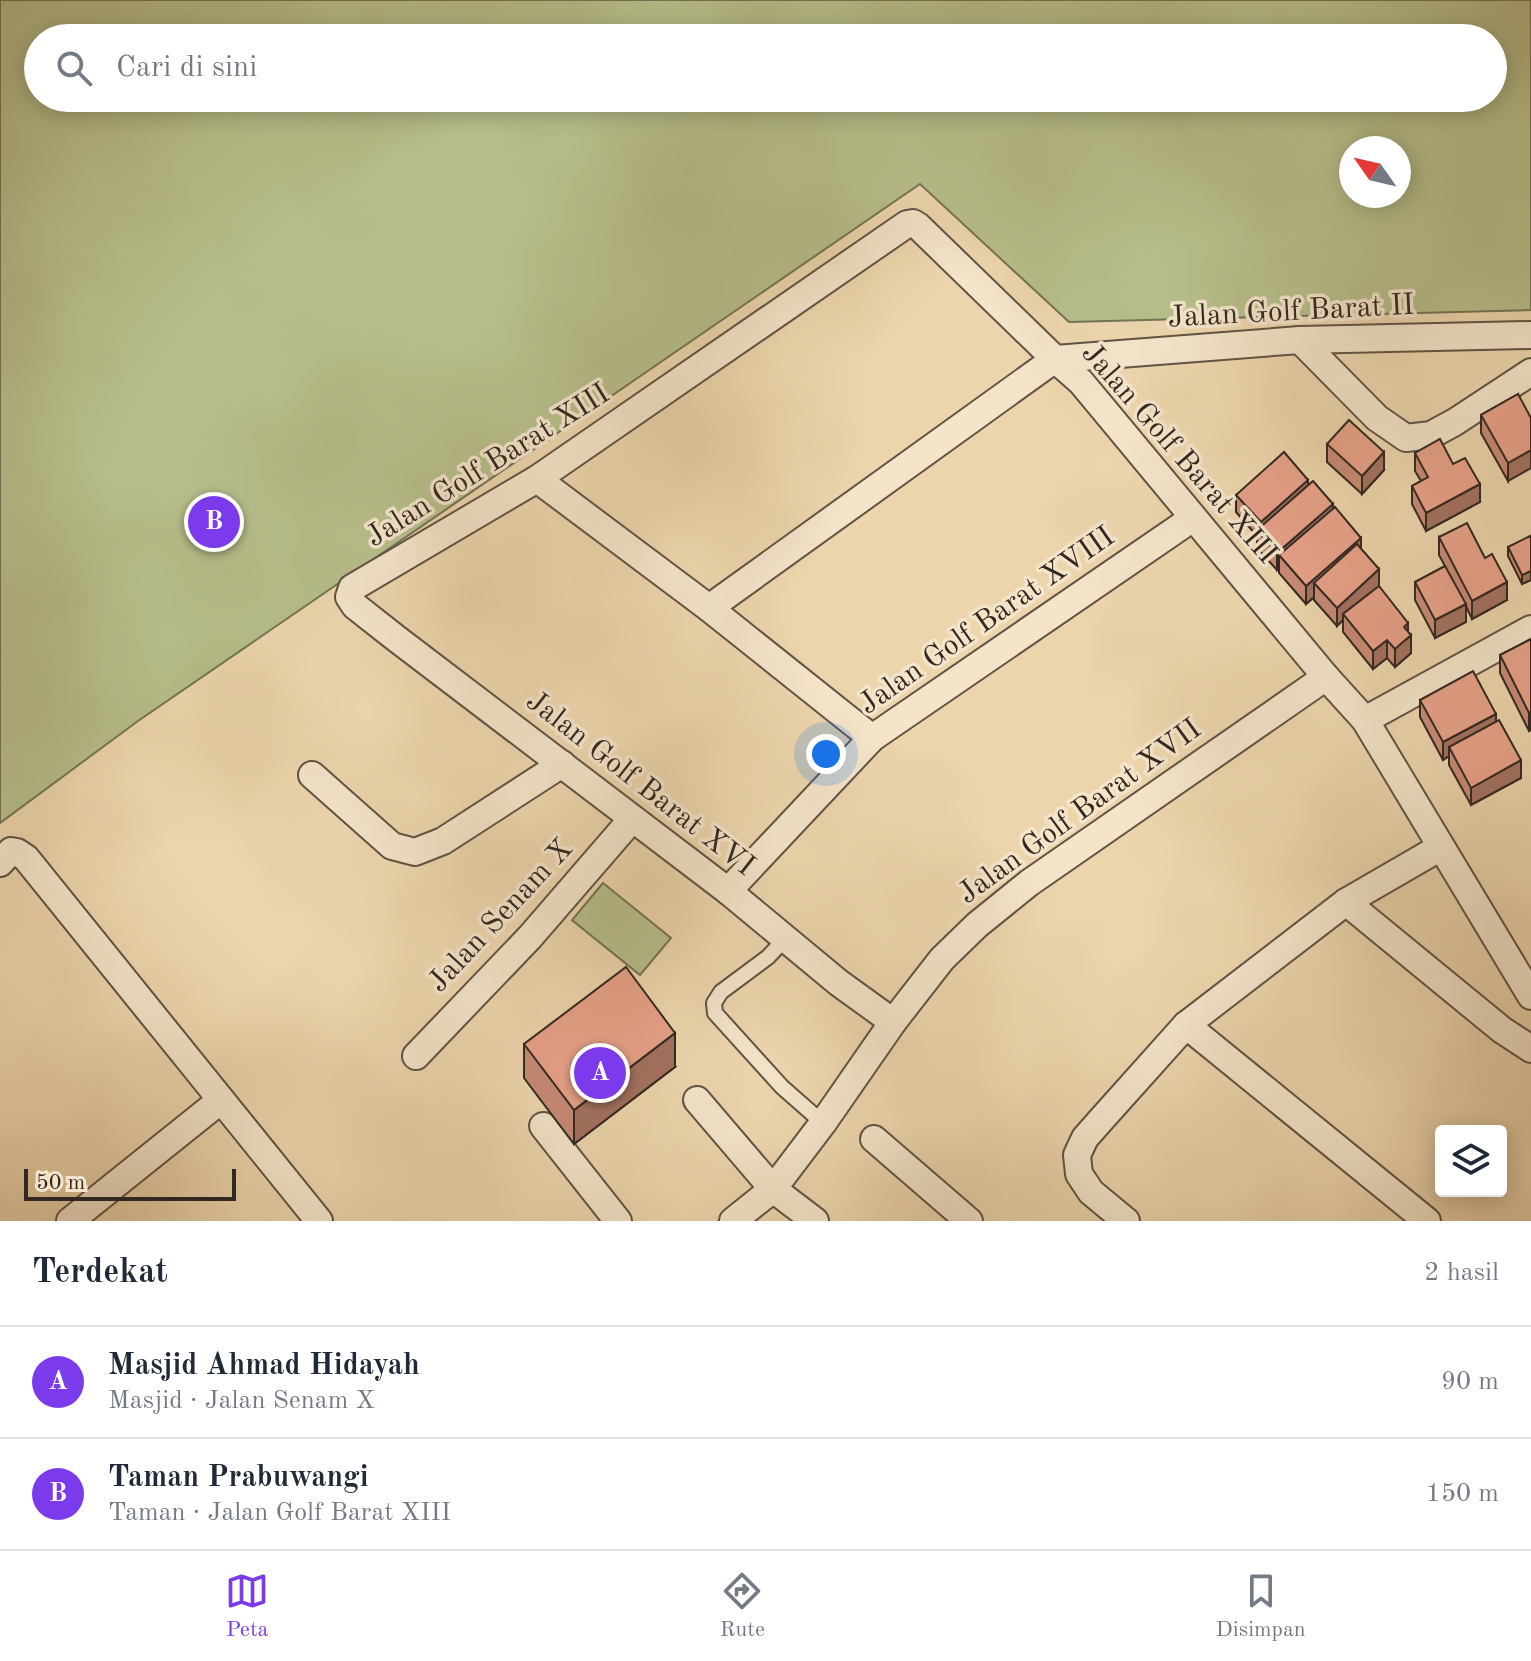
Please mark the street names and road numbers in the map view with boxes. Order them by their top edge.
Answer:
street label: Jalan Golf Barat II [1167,291,1415,333]
street label: Jalan Golf Barat XIII [1076,338,1282,570]
street label: Jalan Golf Barat XIII [361,379,615,553]
street label: Jalan Golf Barat XVIII [854,522,1120,720]
street label: Jalan Golf Barat XVI [520,686,760,882]
street label: Jalan Golf Barat XVII [953,714,1207,910]
street label: Jalan Senam X [423,834,579,998]

